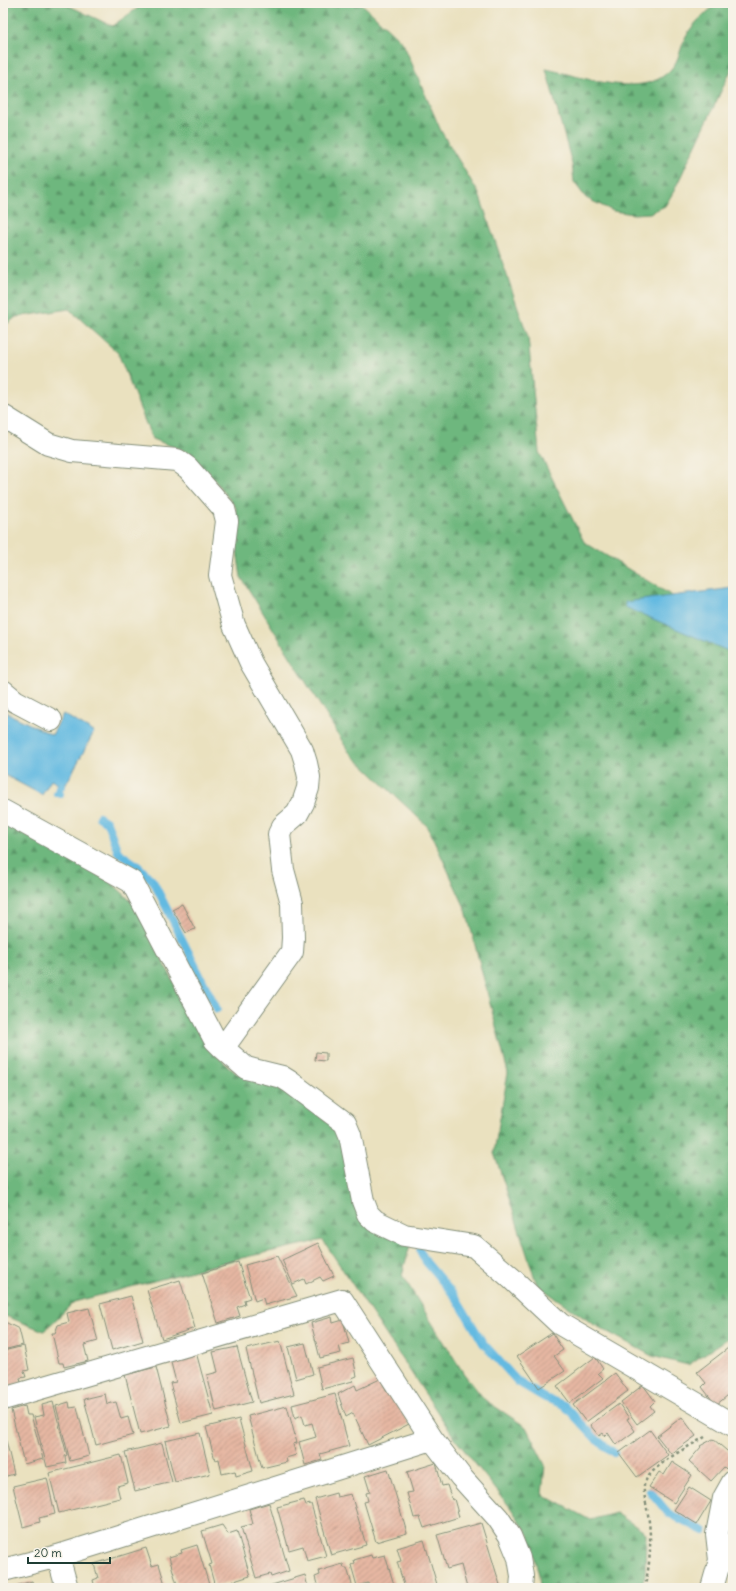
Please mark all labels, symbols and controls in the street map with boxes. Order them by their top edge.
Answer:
scale bar [28,1539,110,1565]
text: 20 m [34,1545,62,1560]

